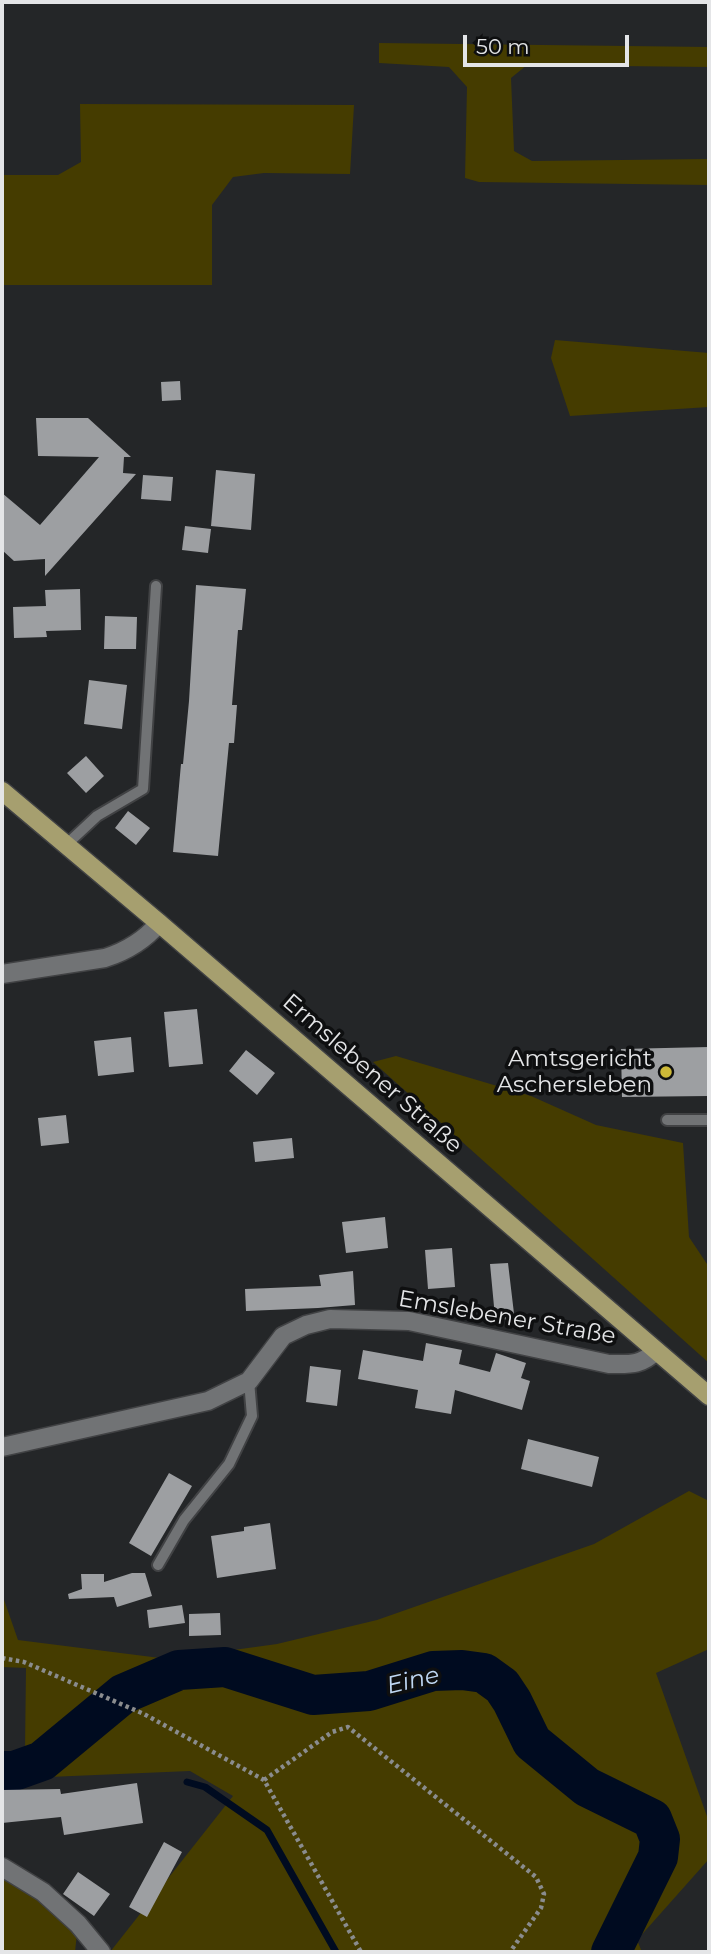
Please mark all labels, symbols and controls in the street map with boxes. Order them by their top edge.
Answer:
scale bar [466,21,632,65]
text: 50 m [476,34,530,59]
street label: Ermslebener Straße [277,988,467,1160]
place label: Amtsgericht Aschersleben [497,1045,652,1099]
marker: Amtsgericht Aschersleben [658,1064,674,1080]
street label: Emslebener Straße [396,1285,618,1351]
water label: Eine [384,1661,442,1701]

